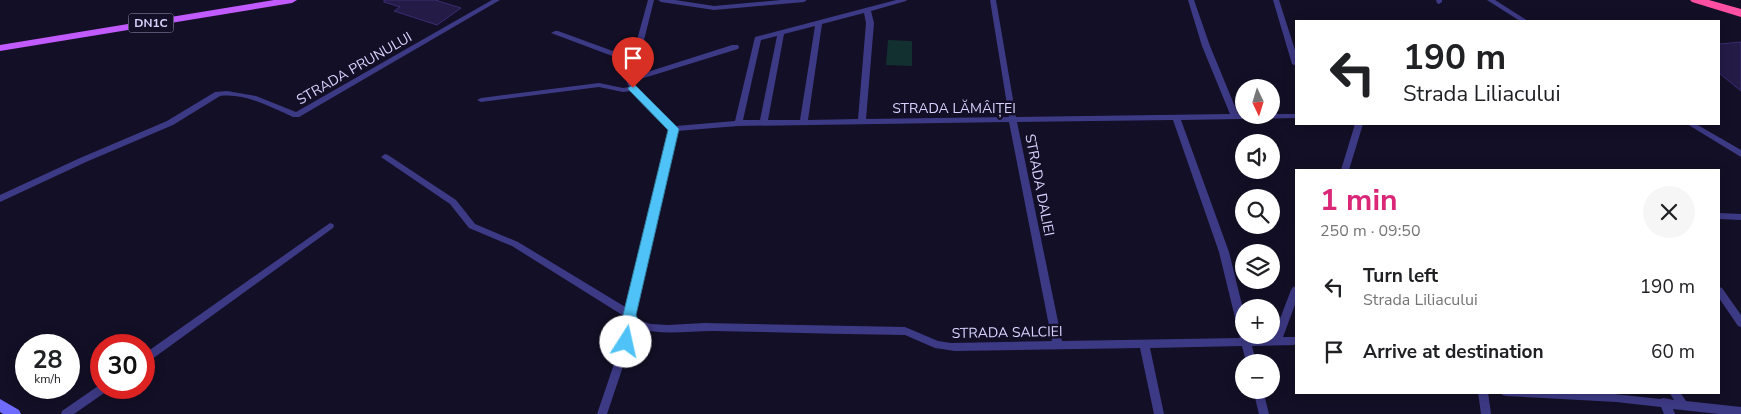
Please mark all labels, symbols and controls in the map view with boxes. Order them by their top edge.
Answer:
road number: DN1C [128,13,174,32]
street label: STRADA PRUNULUI [293,28,415,109]
text: 190 m [1403,34,1506,81]
pin [612,37,654,88]
icon: left [1320,40,1385,105]
icon: arrive [619,44,647,72]
north arrow [1235,79,1280,124]
map controls [1235,79,1280,399]
text: Strada Liliacului [1403,79,1561,109]
street label: STRADA LĂMÂIȚEI [892,99,1016,118]
street label: STRADA DALIEI [1020,132,1059,238]
button: sound [1235,134,1280,179]
text: 1 min [1320,180,1398,221]
button: close [1643,186,1695,238]
button: search [1235,189,1280,234]
text: 250 m · 09:50 [1320,220,1421,242]
button: layers [1235,244,1280,289]
text: Turn left [1363,263,1438,289]
icon: left [1320,273,1348,301]
text: 190 m [1640,274,1695,300]
text: Strada Liliacului [1363,289,1478,311]
button: + [1235,299,1280,344]
position arrow [599,315,651,367]
street label: STRADA SALCIEI [951,322,1063,343]
speed limit sign: 30 [90,334,155,399]
icon: arrive [1320,338,1348,366]
text: Arrive at destination [1363,339,1544,365]
text: 60 m [1651,339,1695,365]
text: 28 [32,343,63,377]
button: − [1235,354,1280,399]
text: km/h [34,371,61,387]

